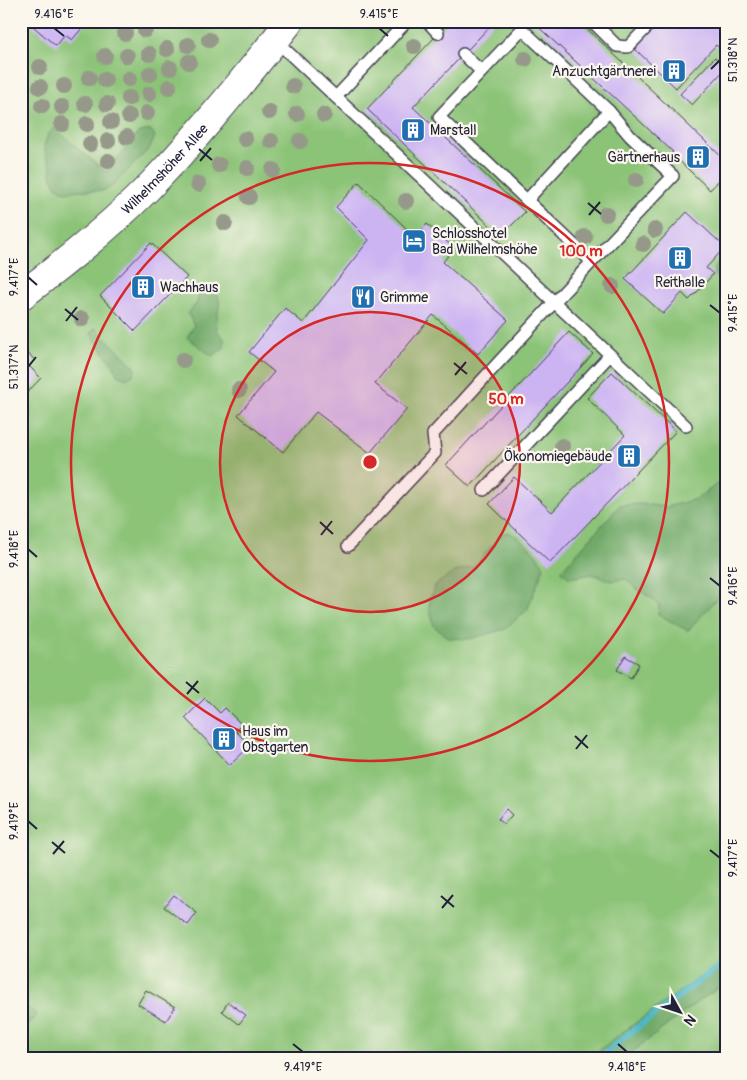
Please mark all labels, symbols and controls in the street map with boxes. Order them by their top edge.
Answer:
text: 9.416°E [35,7,73,22]
text: 9.415°E [360,7,398,22]
text: 51.318°N [726,38,741,82]
building icon: Anzuchtgärtnerei [661,58,687,84]
place label: Anzuchtgärtnerei [552,63,657,80]
building icon: Marstall [400,117,426,143]
street label: Wilhelmshöher Allee [118,120,212,218]
place label: Marstall [430,122,477,139]
building icon: Gärtnerhaus [685,144,711,170]
place label: Gärtnerhaus [607,149,681,166]
place label: Schlosshotel Bad Wilhelmshöhe [432,225,537,258]
hotel icon: Schlosshotel Bad Wilhelmshöhe [401,228,427,254]
text: 100 m [560,242,602,261]
building icon: Reithalle [667,245,693,271]
text: 9.417°E [7,258,22,296]
building icon: Wachhaus [130,274,156,300]
place label: Reithalle [655,274,705,291]
place label: Wachhaus [160,279,219,296]
restaurant icon: Grimme [350,284,376,310]
place label: Grimme [380,289,428,306]
text: 9.415°E [726,294,741,332]
text: 51.317°N [7,345,22,389]
text: 50 m [489,390,523,409]
building icon: Ökonomiegebäude [616,443,642,469]
place label: Ökonomiegebäude [504,447,612,465]
centre of rings [361,453,379,471]
text: 9.418°E [7,530,22,568]
text: 9.416°E [726,567,741,605]
place label: Haus im Obstgarten [242,723,308,756]
building icon: Haus im Obstgarten [211,726,237,752]
text: 9.419°E [7,802,22,840]
text: 9.417°E [726,839,741,877]
north arrow [654,988,704,1038]
text: N [680,1011,699,1029]
text: 9.419°E [284,1060,322,1075]
text: 9.418°E [608,1060,646,1075]

